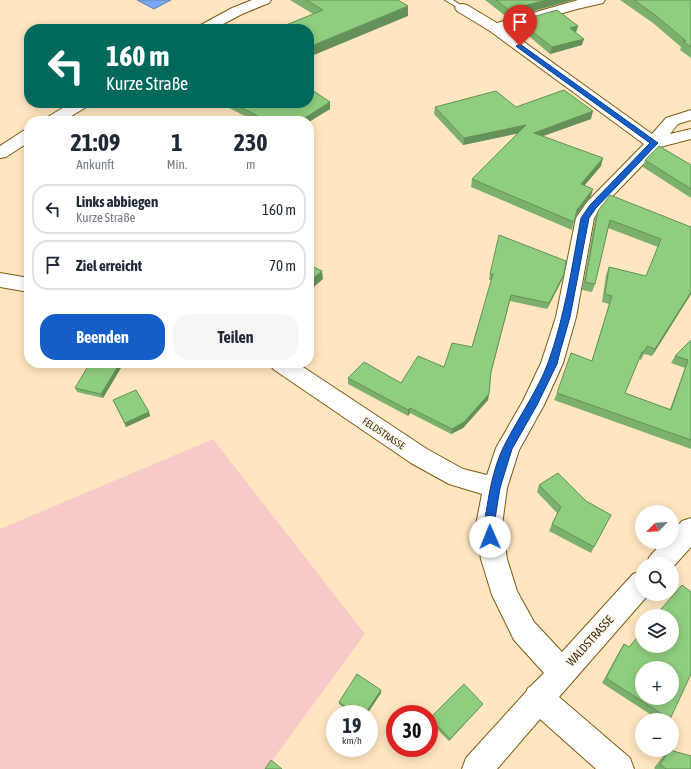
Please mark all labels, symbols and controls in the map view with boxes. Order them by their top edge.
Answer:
pin [503,5,537,46]
icon: arrive [509,11,531,33]
icon: left [40,40,92,92]
text: 160 m [106,40,169,72]
text: Kurze Straße [106,73,188,94]
text: 21:09 [70,129,120,156]
text: 1 [171,129,183,156]
text: 230 [234,129,268,156]
text: Ankunft [76,157,115,172]
text: Min. [167,157,187,172]
text: m [246,157,255,172]
text: Links abbiegen [76,193,158,210]
icon: left [42,198,64,220]
text: 160 m [262,201,296,218]
text: Kurze Straße [76,210,135,225]
icon: arrive [42,254,64,276]
text: Ziel erreicht [76,257,142,274]
text: 70 m [269,257,296,274]
button: Beenden [40,314,165,360]
button: Teilen [173,314,298,360]
street label: FELDSTRASSE [360,415,408,452]
north arrow [635,505,679,549]
map controls [635,505,679,757]
position arrow [469,516,511,558]
button: search [635,557,679,601]
button: layers [635,609,679,653]
street label: WALDSTRASSE [564,613,616,669]
button: + [635,661,679,705]
speed limit sign: 30 [386,705,438,757]
button: − [635,713,679,757]
text: 19 [343,714,361,737]
text: km/h [342,735,362,746]

